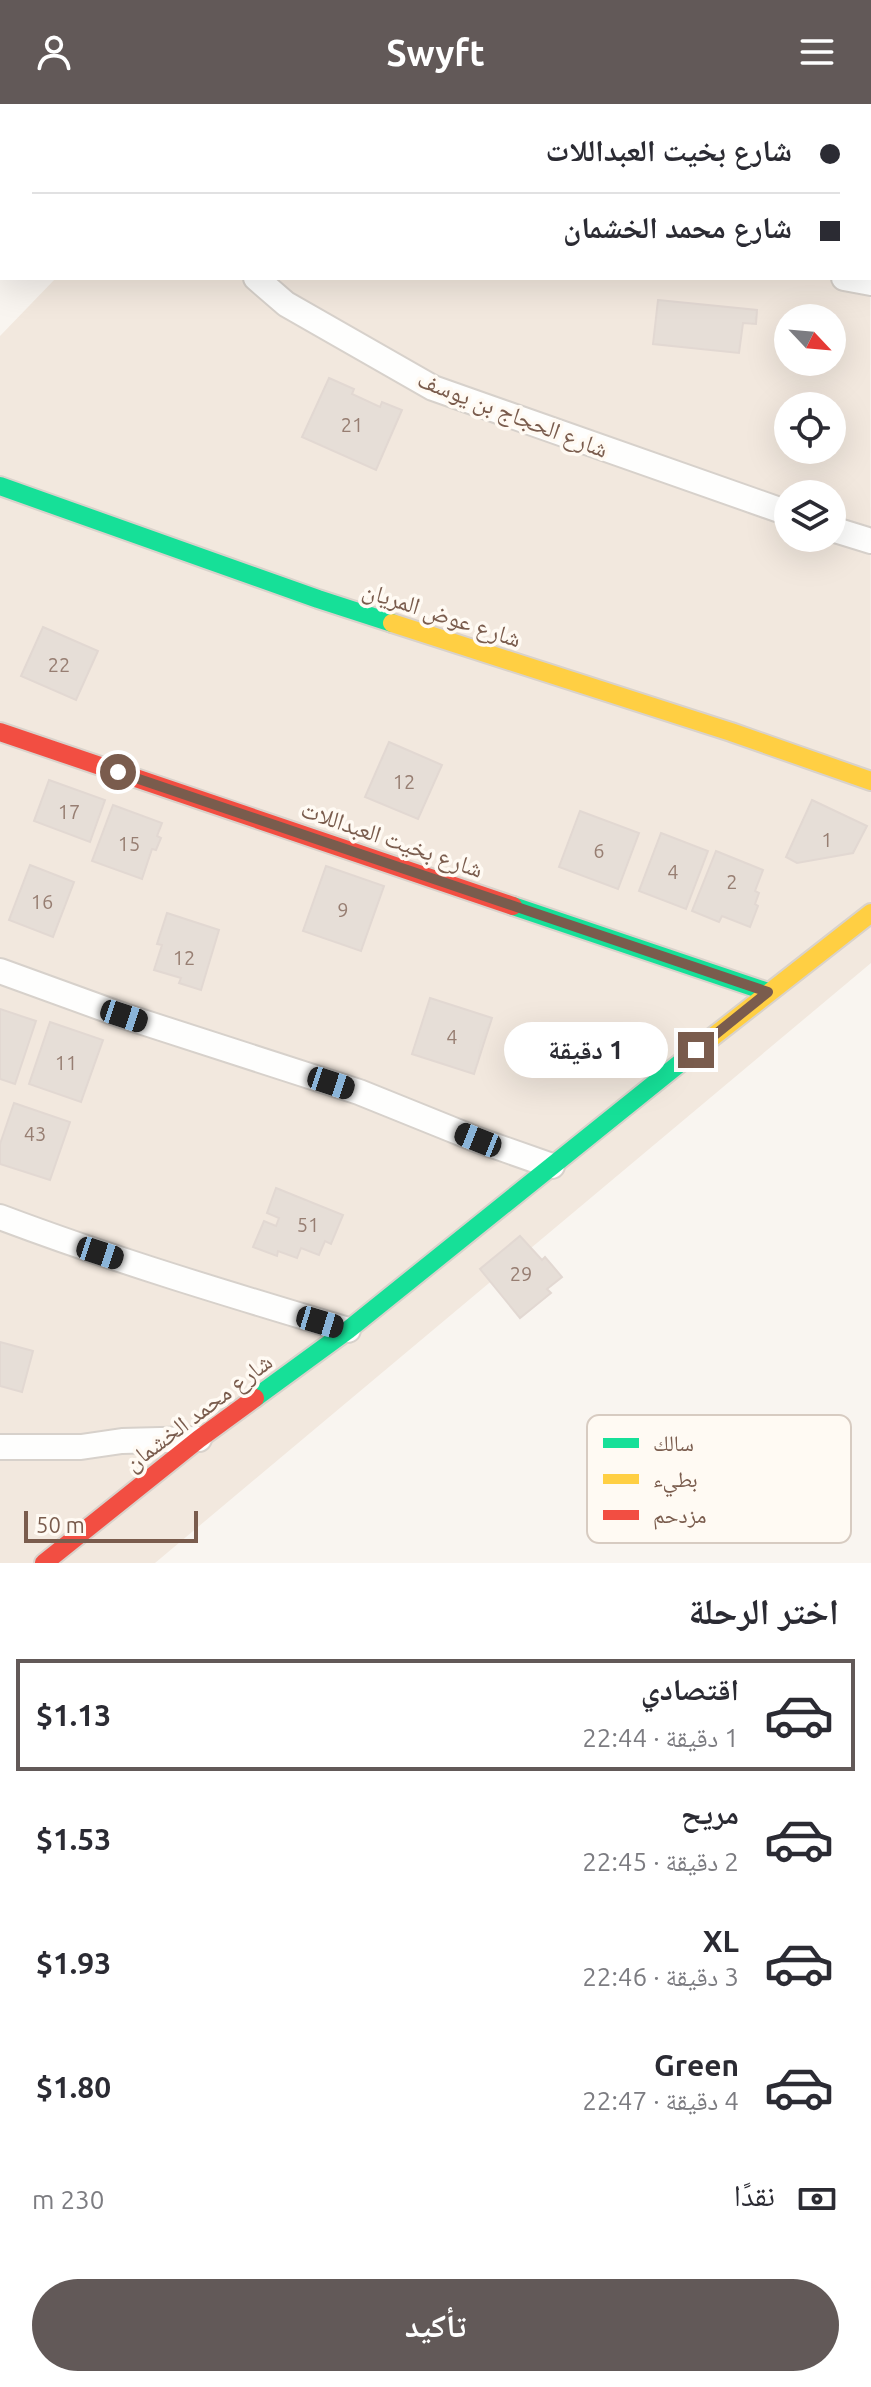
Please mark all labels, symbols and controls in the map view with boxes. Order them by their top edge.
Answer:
icon: person [32,30,76,74]
icon: menu [795,30,839,74]
text: Swyft [386,32,485,73]
text: شارع بخيت العبداللات [546,133,792,167]
text: شارع محمد الخشمان [563,210,792,244]
north arrow [774,304,846,376]
map controls [774,304,846,552]
street label: شارع الحجاج بن يوسف [413,365,612,465]
button: locate [774,392,846,464]
house number: 21 [341,413,363,436]
button: layers [774,480,846,552]
street label: شارع عوض المريان [359,576,525,654]
house number: 22 [48,653,70,676]
route start [100,754,136,790]
house number: 12 [393,770,415,793]
street label: شارع بخيت العبداللات [297,795,486,885]
house number: 17 [58,800,80,823]
house number: 1 [821,828,833,851]
house number: 15 [118,832,140,855]
house number: 6 [593,839,605,862]
house number: 4 [667,860,679,883]
house number: 2 [726,870,738,893]
house number: 16 [31,890,53,913]
house number: 9 [337,898,349,921]
house number: 12 [173,946,195,969]
car [97,997,151,1035]
callout: 1 دقيقة [504,1022,668,1078]
house number: 4 [446,1025,458,1048]
route end [678,1032,714,1068]
text: 1 دقيقة [548,1035,624,1064]
house number: 11 [55,1051,77,1074]
car [304,1064,358,1102]
car [451,1120,505,1160]
house number: 43 [24,1122,46,1145]
house number: 51 [297,1213,319,1236]
car [73,1234,127,1272]
house number: 29 [510,1262,532,1285]
car [294,1304,346,1340]
street label: شارع محمد الخشمان [119,1348,278,1478]
legend [587,1415,851,1543]
text: سالك [653,1430,694,1455]
text: بطيء [653,1466,698,1497]
text: مزدحم [653,1502,707,1530]
scale bar [24,1507,198,1543]
text: 50 m [36,1512,85,1537]
text: اختر الرحلة [688,1590,839,1631]
text: اقتصادي [641,1672,739,1706]
icon: car [763,1679,835,1751]
text: $1.13 [36,1698,111,1732]
text: 1 دقيقة · 22:44 [582,1723,739,1752]
text: مريح [681,1796,739,1830]
icon: car [763,1803,835,1875]
text: $1.53 [36,1822,111,1856]
text: 2 دقيقة · 22:45 [582,1847,739,1876]
text: XL [703,1924,739,1958]
icon: car [763,1927,835,1999]
text: $1.93 [36,1946,111,1980]
text: 3 دقيقة · 22:46 [582,1962,739,1991]
text: Green [654,2048,739,2082]
icon: car [763,2051,835,2123]
text: $1.80 [36,2070,111,2104]
text: 4 دقيقة · 22:47 [582,2086,739,2115]
icon: cash [795,2177,839,2221]
text: نقدًا [734,2178,775,2212]
text: 230 m [32,2185,104,2214]
button: تأكيد [32,2279,839,2371]

